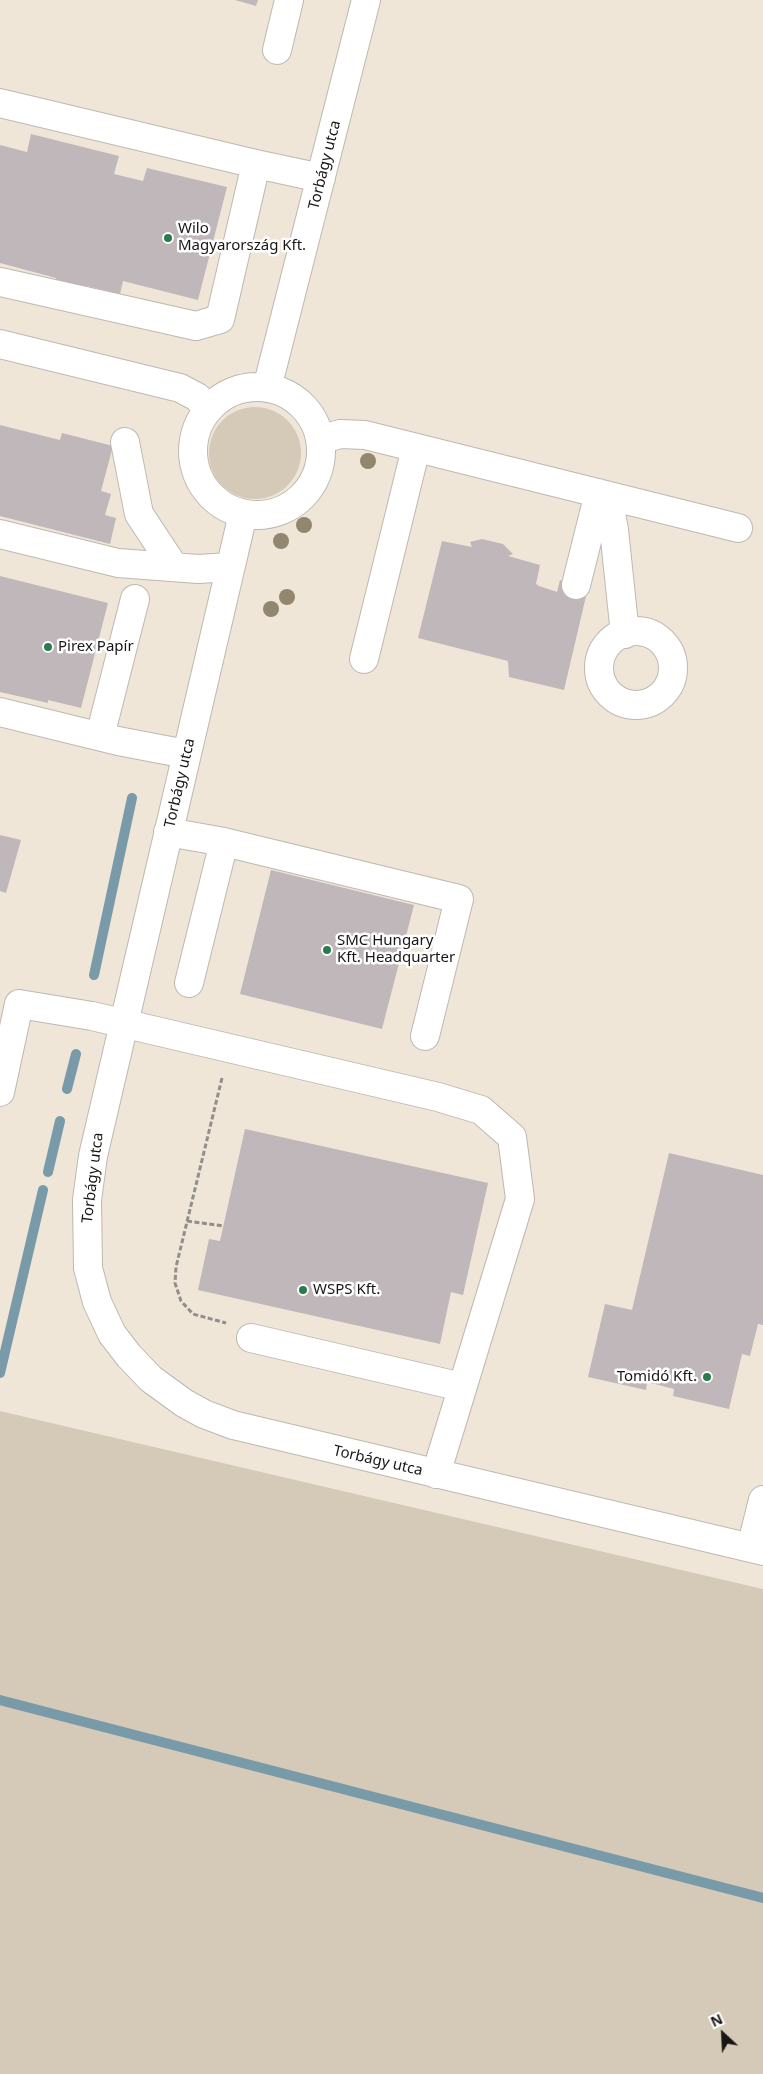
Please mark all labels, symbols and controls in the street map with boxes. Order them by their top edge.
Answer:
street label: Torbágy utca [305,119,345,211]
place label: Wilo Magyarország Kft. [178,220,306,255]
marker: Wilo Magyarország Kft. [162,232,174,244]
place label: Pirex Papír [58,638,134,656]
marker: Pirex Papír [42,641,54,653]
street label: Torbágy utca [161,737,199,829]
place label: SMC Hungary Kft. Headquarter [337,932,455,967]
marker: SMC Hungary Kft. Headquarter [321,944,333,956]
street label: Torbágy utca [79,1132,107,1224]
place label: WSPS Kft. [313,1281,380,1299]
marker: WSPS Kft. [297,1284,309,1296]
place label: Tomidó Kft. [617,1368,697,1386]
marker: Tomidó Kft. [701,1371,713,1383]
street label: Torbágy utca [332,1442,424,1480]
north arrow [698,2009,748,2059]
text: N [707,2009,726,2031]

